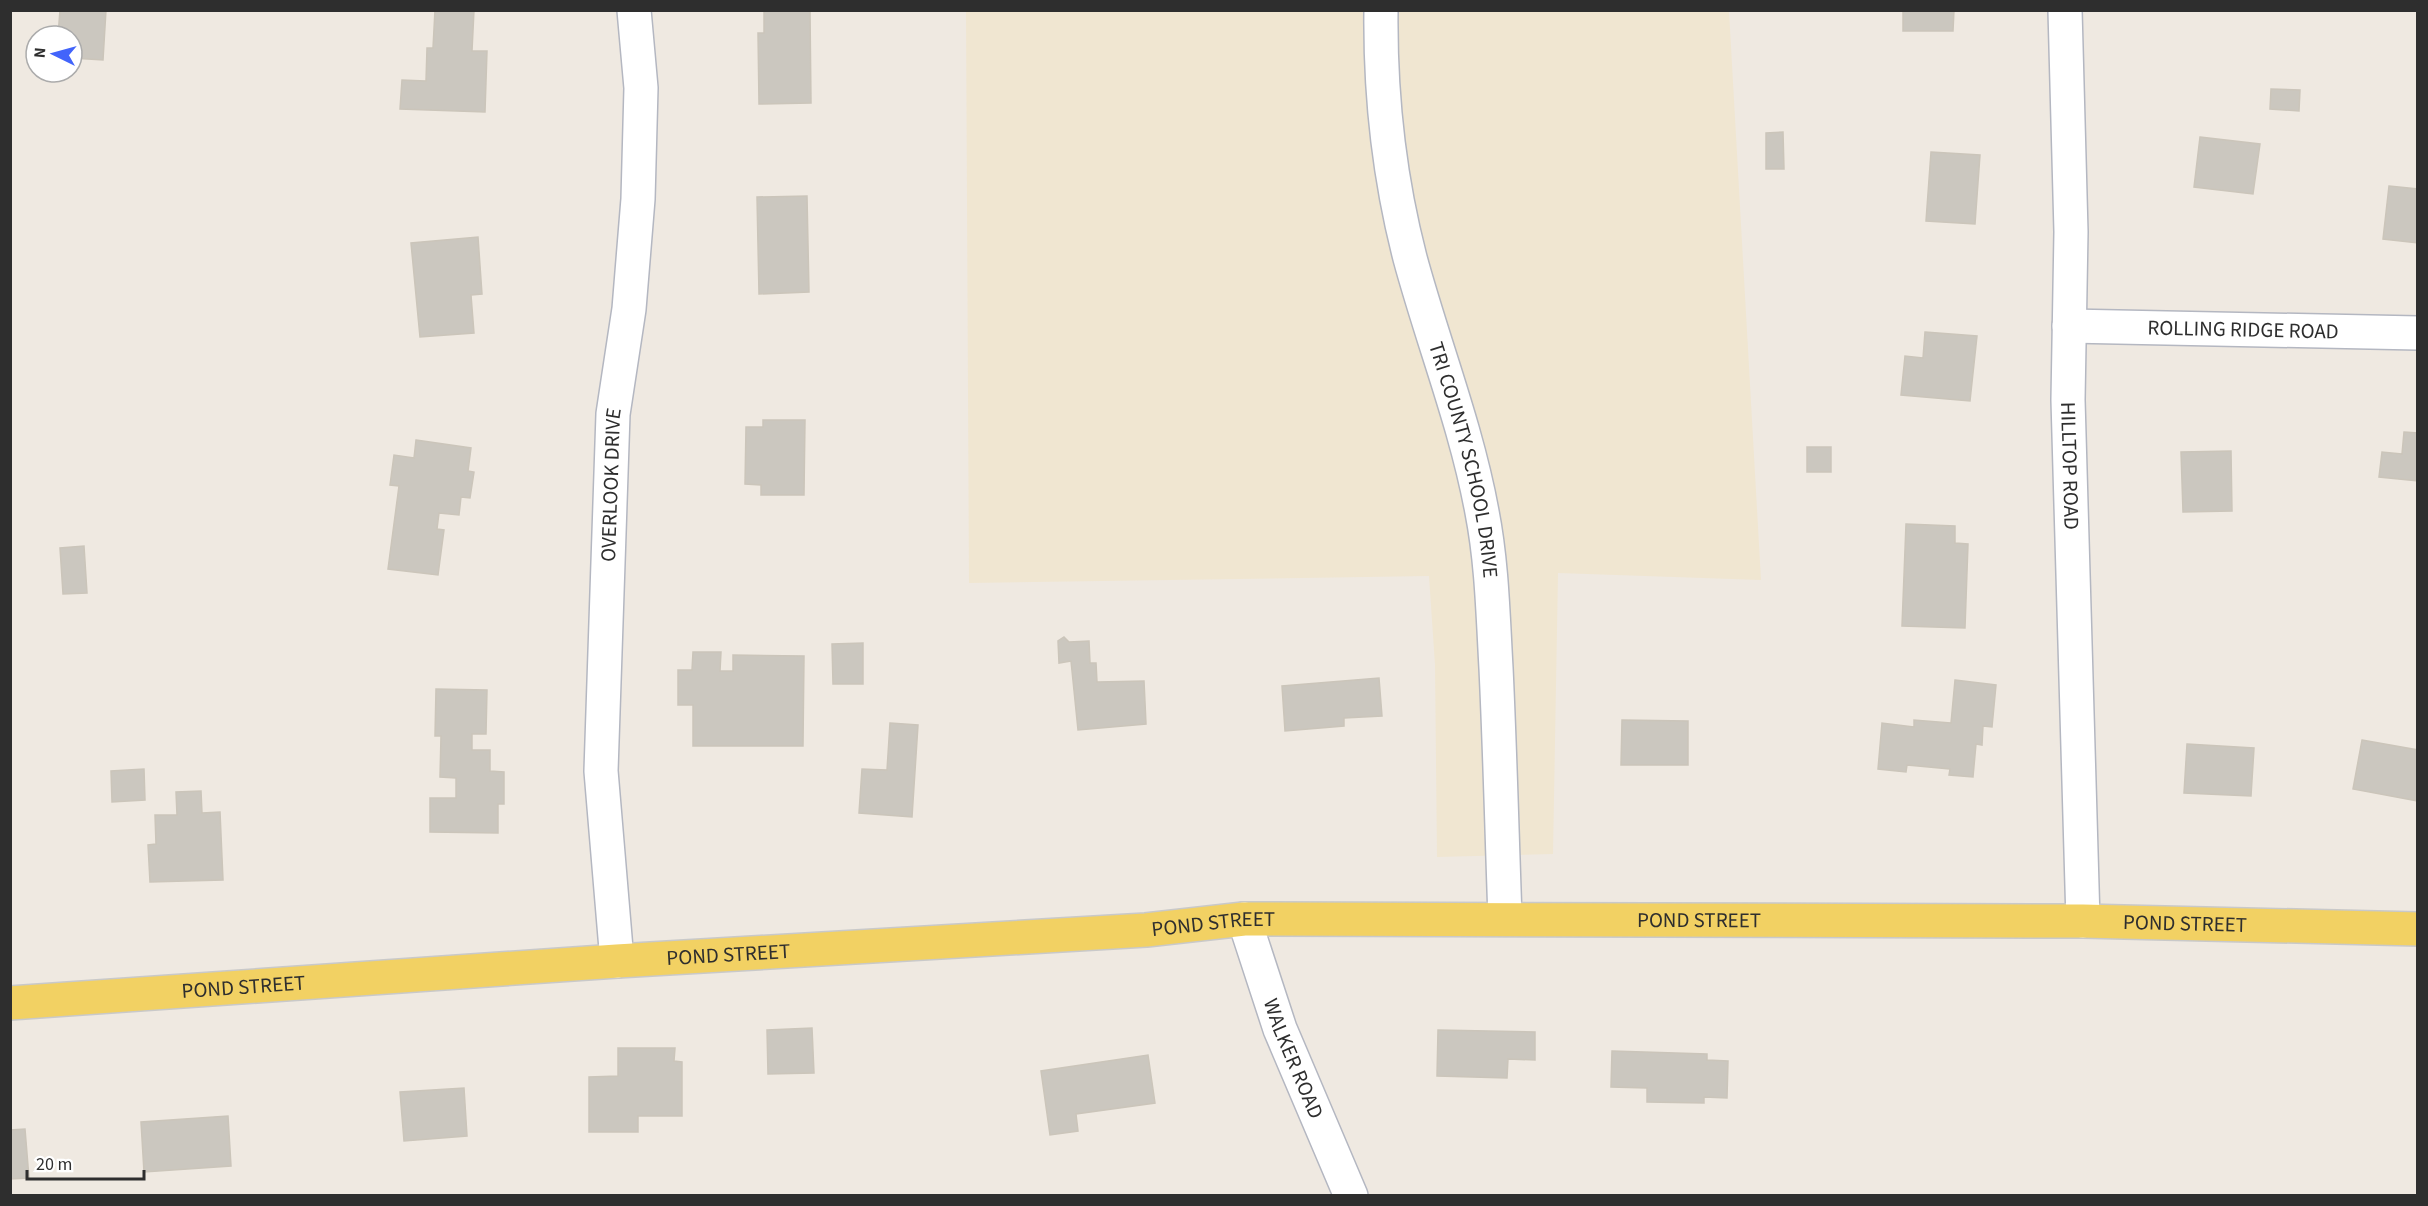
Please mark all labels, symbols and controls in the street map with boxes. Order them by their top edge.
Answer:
north arrow [24,24,84,84]
text: N [29,47,51,59]
street label: ROLLING RIDGE ROAD [2147,313,2339,346]
street label: TRI COUNTY SCHOOL DRIVE [1421,338,1506,579]
street label: HILLTOP ROAD [2053,401,2087,530]
street label: OVERLOOK DRIVE [593,406,629,562]
street label: POND STREET [1150,904,1275,944]
street label: POND STREET [1637,905,1761,935]
street label: POND STREET [2123,907,2247,940]
street label: POND STREET [666,936,791,973]
street label: POND STREET [181,968,306,1006]
street label: WALKER ROAD [1256,994,1331,1123]
scale bar [27,1143,144,1181]
text: 20 m [36,1152,72,1177]

